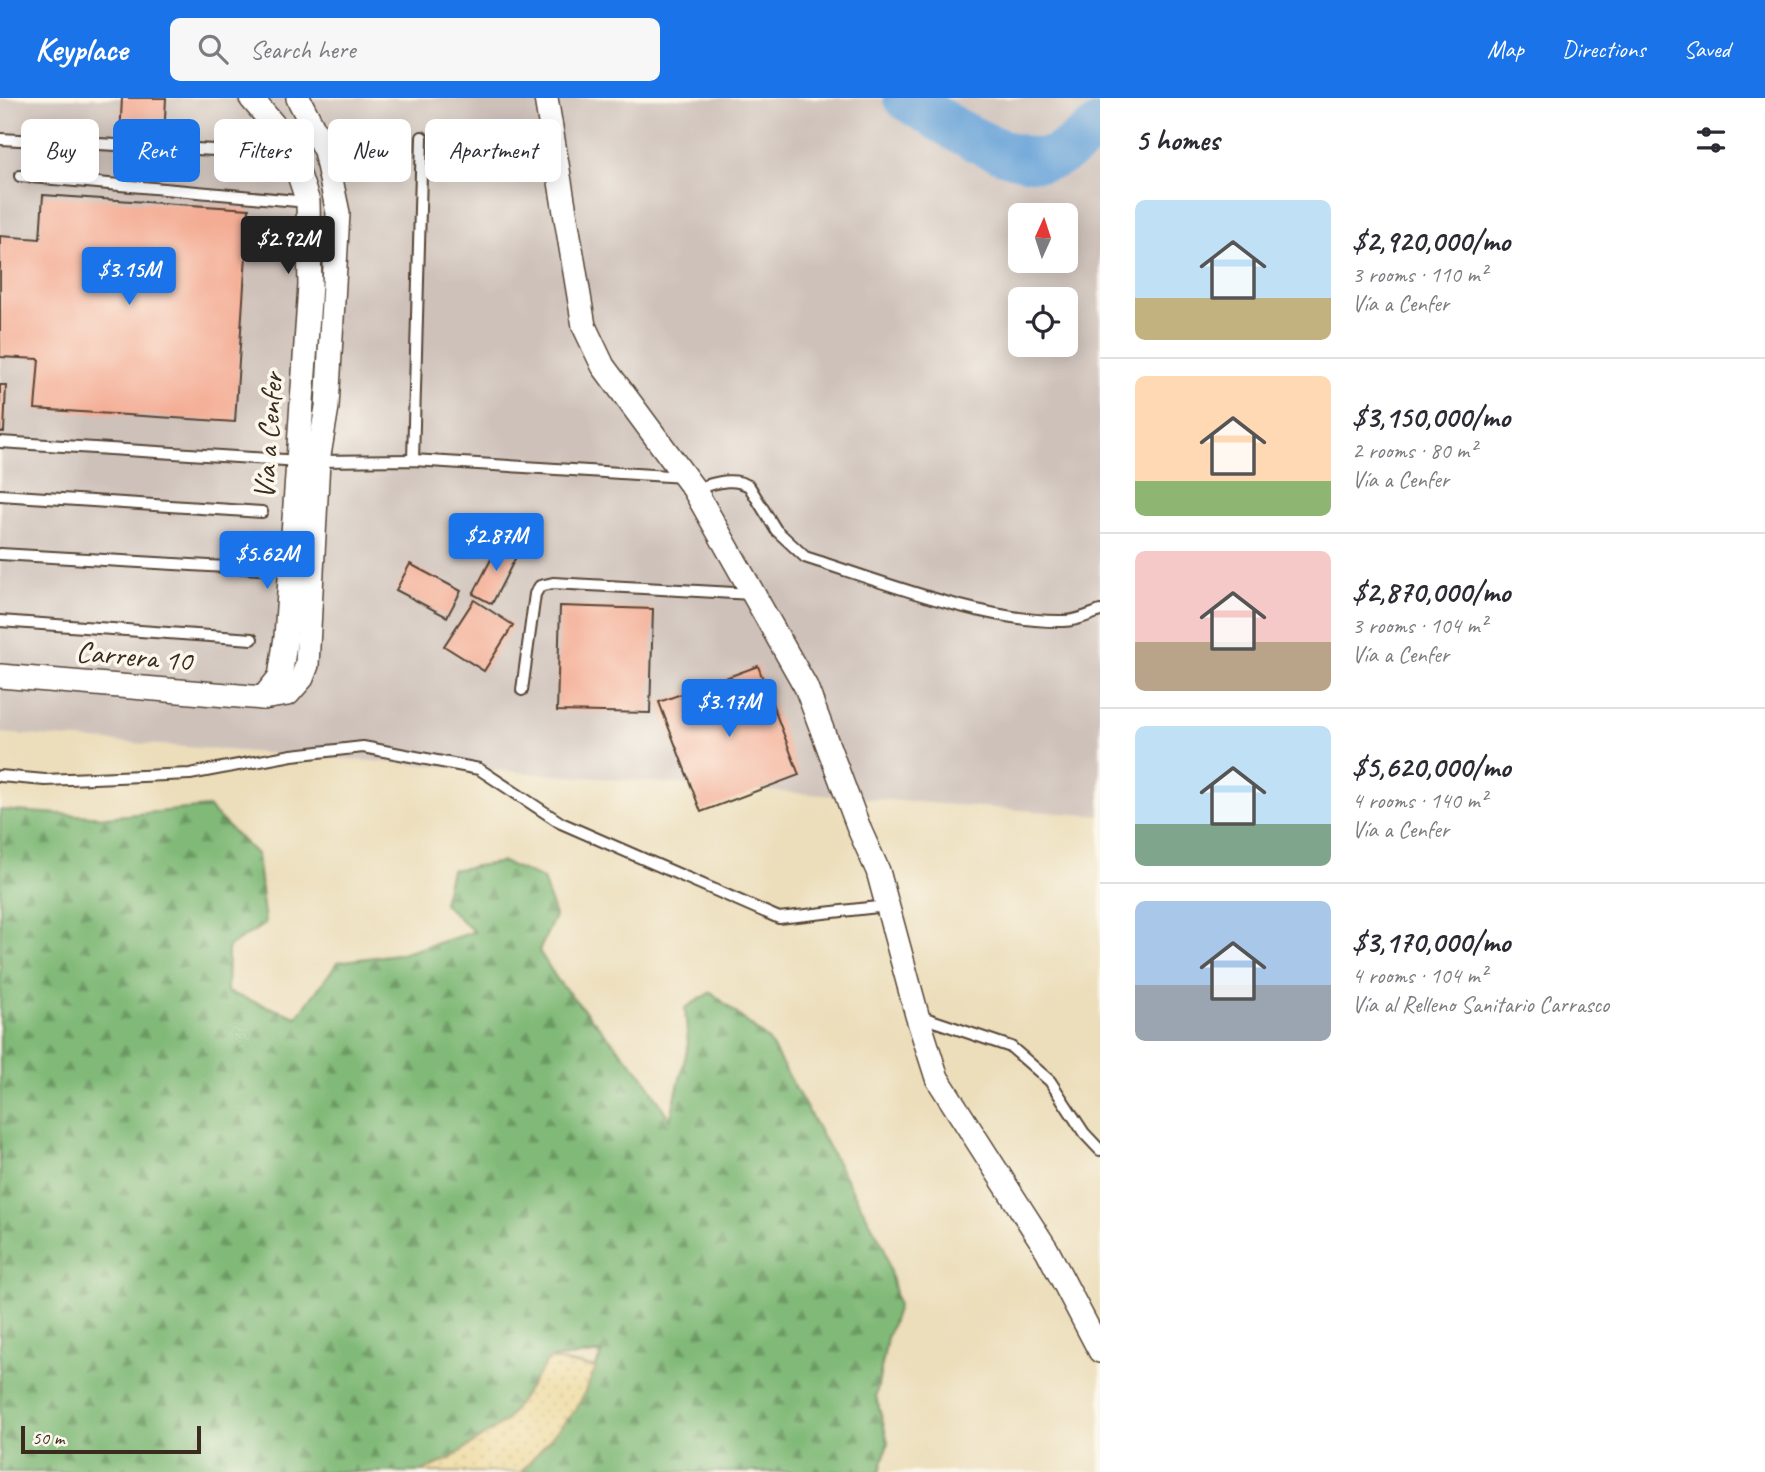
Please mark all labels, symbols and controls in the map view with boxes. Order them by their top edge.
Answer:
search box [170,18,660,81]
text: Keyplace [35,28,128,70]
icon: search [194,30,232,68]
text: Search here [250,33,356,66]
text: Map [1487,34,1524,64]
text: Directions [1562,34,1645,64]
text: Saved [1683,34,1730,64]
chip: Buy [21,119,99,182]
chip: Rent [113,119,200,182]
chip: Filters [214,119,314,182]
chip: New [328,119,411,182]
chip: Apartment [425,119,561,182]
text: 5 homes [1135,121,1219,159]
icon: filters [1692,121,1730,159]
north arrow [1008,203,1078,273]
map controls [1008,203,1078,357]
pin: $2.92M [231,216,345,276]
text: $2,920,000/mo [1352,222,1510,260]
text: $2.92M [257,224,319,253]
icon: home [1191,228,1275,312]
pin: $3.15M [72,248,186,307]
text: $3.15M [98,255,160,284]
text: 3 rooms · 110 m² [1352,260,1487,289]
button: locate [1008,287,1078,357]
text: Vía a Cenfer [1352,289,1449,318]
street label: Vía a Cenfer [245,369,292,501]
text: $3,150,000/mo [1352,398,1510,436]
icon: home [1191,404,1275,488]
text: 2 rooms · 80 m² [1352,436,1476,465]
text: Vía a Cenfer [1352,465,1449,494]
pin: $2.87M [439,514,553,573]
text: $2.87M [465,521,527,550]
pin: $5.62M [210,532,324,591]
text: $5.62M [236,539,298,568]
text: $2,870,000/mo [1352,573,1510,611]
icon: home [1191,579,1275,663]
text: 3 rooms · 104 m² [1352,611,1487,640]
street label: Carrera 10 [75,632,196,680]
text: Vía a Cenfer [1352,640,1449,669]
pin: $3.17M [672,680,786,739]
text: $3.17M [698,687,760,716]
text: $5,620,000/mo [1352,748,1510,786]
icon: home [1191,754,1275,838]
text: 4 rooms · 140 m² [1352,786,1487,815]
text: Vía a Cenfer [1352,815,1449,844]
text: $3,170,000/mo [1352,923,1510,961]
icon: home [1191,929,1275,1013]
text: 4 rooms · 104 m² [1352,961,1487,990]
text: Vía al Relleno Sanitario Carrasco [1352,990,1609,1019]
scale bar [21,1423,201,1455]
text: 50 m [32,1426,64,1450]

